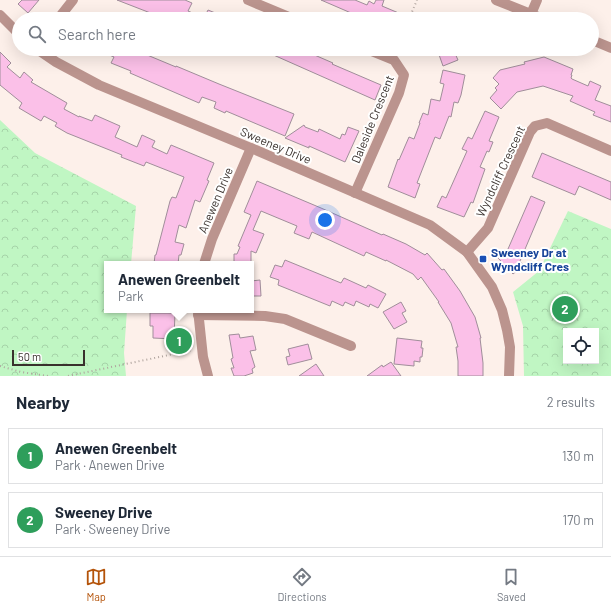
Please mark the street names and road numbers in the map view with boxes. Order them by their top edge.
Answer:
street label: Daleside Crescent [348,73,396,165]
street label: Wyndcliff Crescent [473,123,527,219]
street label: Sweeney Drive [238,124,314,166]
street label: Anewen Drive [195,165,235,235]

